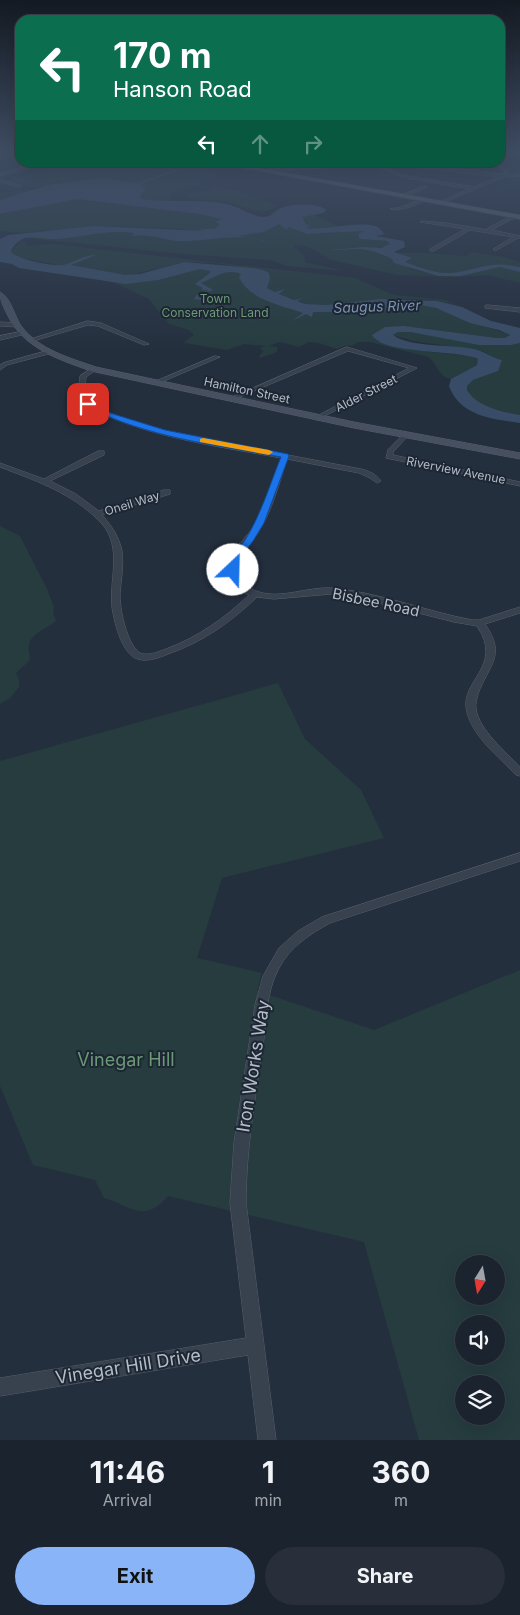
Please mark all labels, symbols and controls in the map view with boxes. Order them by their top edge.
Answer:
text: 170 m [113,34,212,76]
icon: left [30,35,95,100]
text: Hanson Road [113,76,252,102]
icon: left [193,130,221,158]
icon: ahead [246,130,274,158]
icon: right [299,130,327,158]
park label: Town Conservation Land [162,291,268,320]
water label: Saugus River [333,296,422,316]
street label: Alder Street [333,371,399,415]
street label: Hamilton Street [203,374,291,406]
pin [67,383,109,425]
icon: arrive [74,390,102,418]
street label: Riverview Avenue [405,453,507,487]
street label: Oneil Way [103,487,162,519]
position arrow [206,543,258,595]
street label: Bisbee Road [331,584,421,620]
street label: Iron Works Way [232,998,274,1134]
park label: Vinegar Hill [77,1049,175,1070]
north arrow [455,1255,505,1305]
map controls [455,1255,505,1425]
button: sound [455,1315,505,1365]
street label: Vinegar Hill Drive [54,1344,202,1388]
button: layers [455,1375,505,1425]
text: 11:46 [89,1454,165,1490]
text: 1 [262,1454,275,1490]
text: 360 [371,1454,431,1490]
text: Arrival [103,1490,152,1510]
text: min [255,1490,282,1510]
text: m [394,1490,408,1510]
button: Exit [15,1547,255,1605]
button: Share [265,1547,505,1605]

